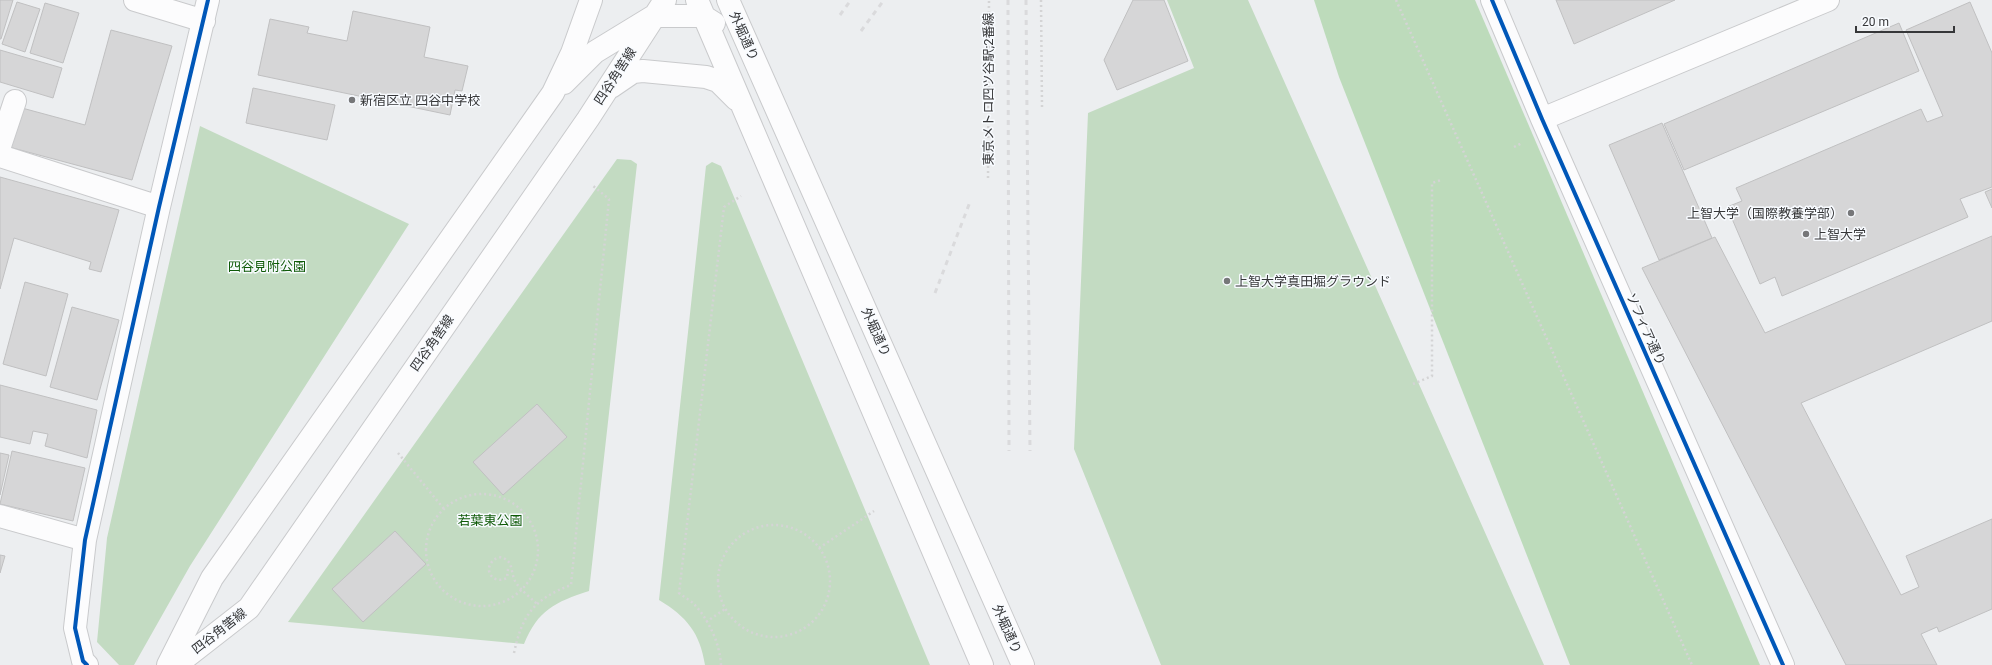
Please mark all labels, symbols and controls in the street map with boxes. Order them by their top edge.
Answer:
scale bar [1856,8,1954,34]
street label: 外堀通り [727,9,761,63]
street label: 東京メトロ四ツ谷駅;2番線 [981,12,996,166]
text: 20 m [1862,15,1889,29]
street label: 四谷角筈線 [591,45,639,107]
place label: 新宿区立 四谷中学校 [360,93,480,108]
marker: 新宿区立 四谷中学校 [347,95,357,105]
place label: 上智大学（国際教養学部） [1687,206,1843,221]
marker: 上智大学（国際教養学部） [1846,208,1856,218]
place label: 上智大学 [1814,227,1866,242]
marker: 上智大学 [1801,229,1811,239]
park label: 四谷見附公園 [228,259,306,274]
place label: 上智大学真田堀グラウンド [1235,274,1391,289]
marker: 上智大学真田堀グラウンド [1222,276,1232,286]
street label: ソフィア通り [1623,290,1669,368]
street label: 外堀通り [859,305,893,359]
street label: 四谷角筈線 [407,312,457,374]
park label: 若葉東公園 [457,513,523,528]
street label: 外堀通り [990,602,1024,656]
street label: 四谷角筈線 [189,605,249,657]

